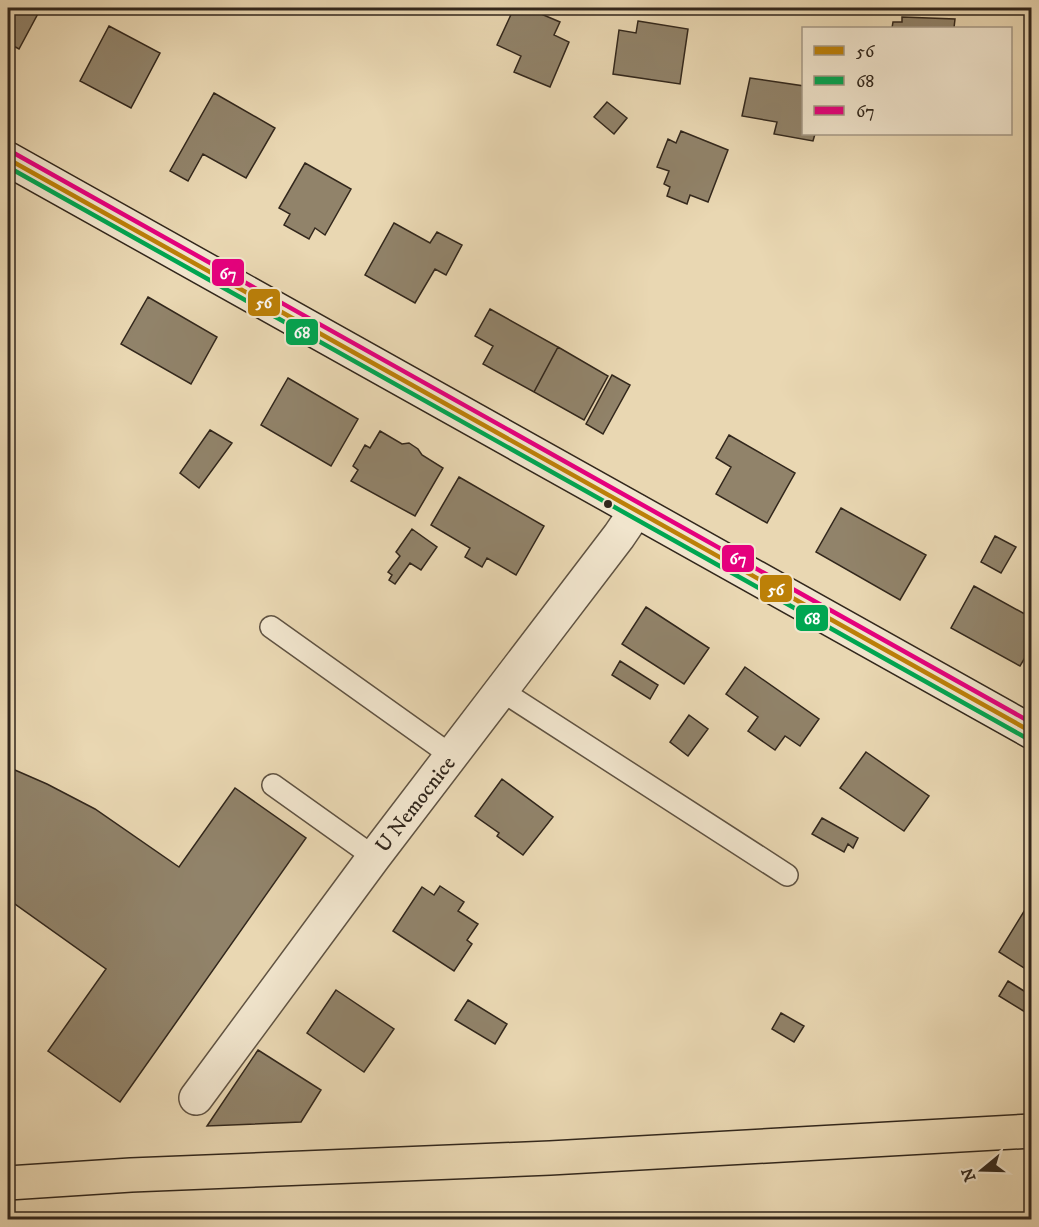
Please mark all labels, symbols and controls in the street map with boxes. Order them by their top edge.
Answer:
legend [802,27,1012,135]
text: 56 [856,41,875,63]
text: 68 [856,71,874,93]
text: 67 [856,101,875,123]
line badge: 67 [211,258,245,287]
text: 67 [220,264,236,284]
line badge: 56 [247,288,281,317]
text: 56 [255,293,274,313]
line badge: 68 [285,318,319,346]
text: 68 [294,323,310,343]
unlabelled marker [602,498,614,510]
line badge: 67 [721,544,755,573]
text: 67 [730,549,746,569]
line badge: 56 [759,574,793,603]
text: 56 [767,580,786,600]
line badge: 68 [795,604,829,632]
text: 68 [804,609,820,629]
street label: U Nemocnice [370,751,462,858]
north arrow [952,1140,1012,1200]
text: N [957,1165,980,1184]

